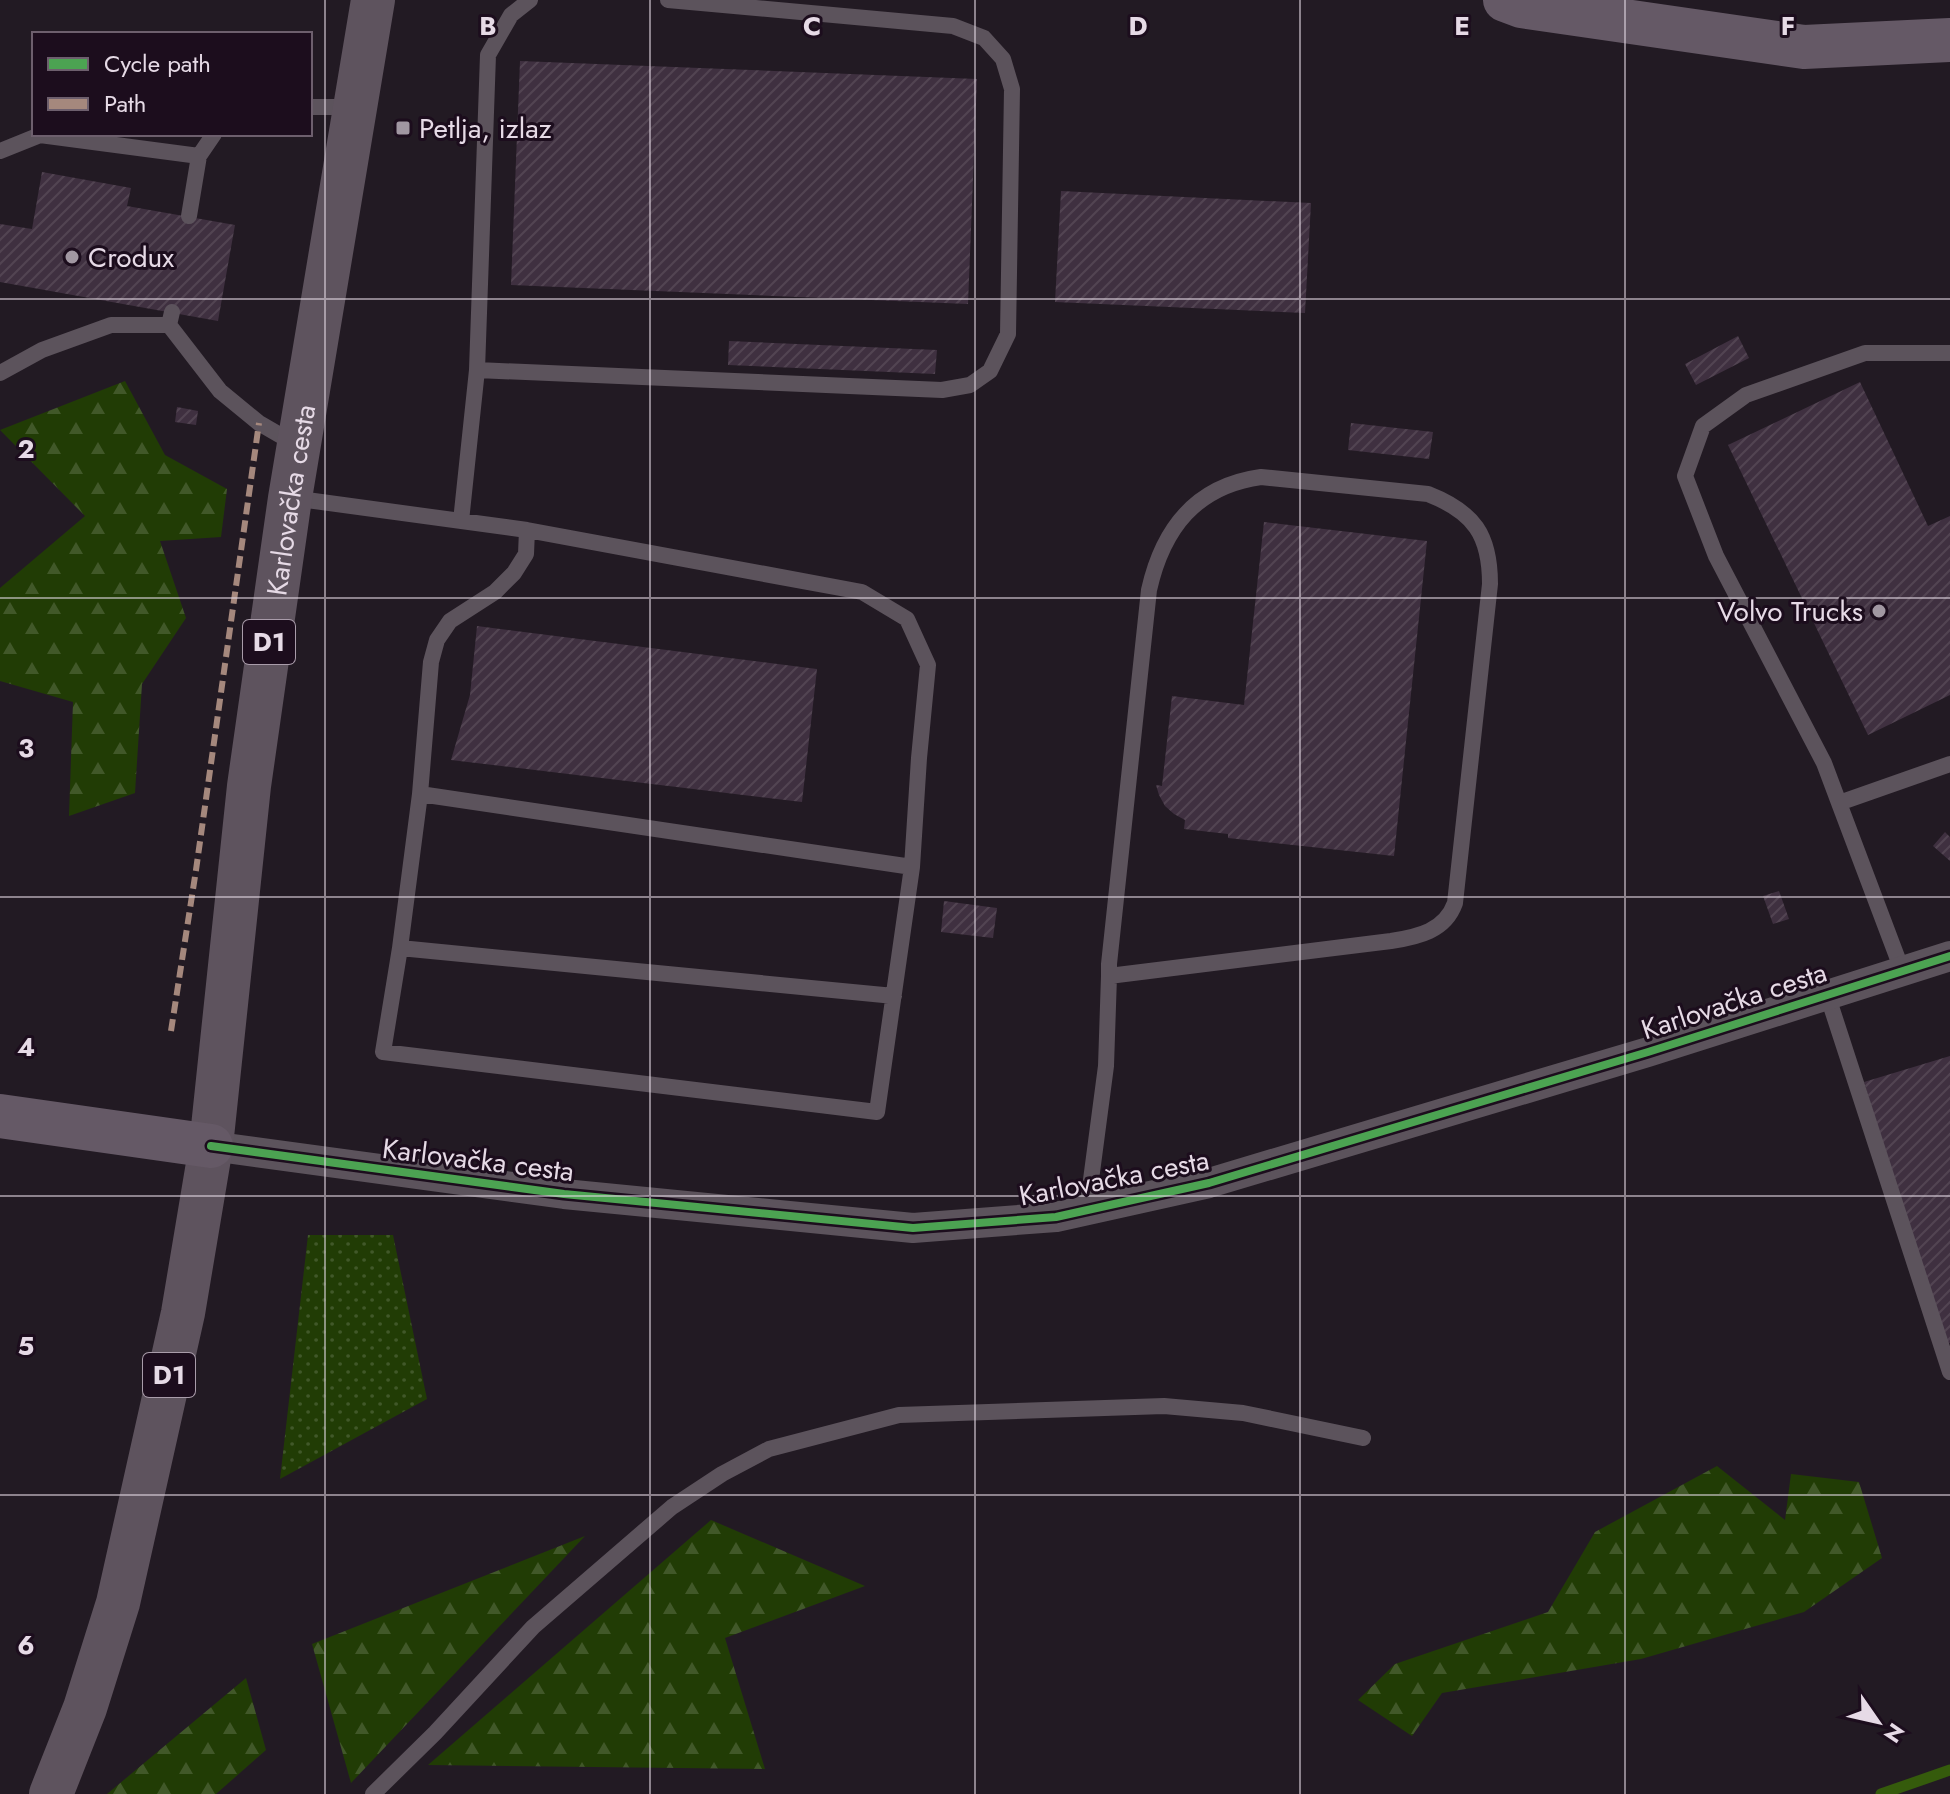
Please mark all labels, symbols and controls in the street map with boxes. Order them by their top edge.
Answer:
text: B [479,7,497,45]
text: C [803,7,821,45]
text: D [1128,7,1148,45]
text: E [1454,7,1470,45]
text: F [1781,7,1795,45]
legend [32,32,312,136]
text: Cycle path [104,46,211,81]
text: Path [104,86,146,121]
place label: Petlja, izlaz [419,108,552,149]
marker: Petlja, izlaz [394,119,412,137]
place label: Crodux [88,237,174,278]
marker: Crodux [63,248,81,266]
street label: Karlovačka cesta [256,401,326,598]
text: 2 [17,430,35,468]
place label: Volvo Trucks [1717,591,1863,632]
marker: Volvo Trucks [1870,602,1888,620]
road number: D1 [243,620,295,664]
text: 3 [18,729,34,767]
street label: Karlovačka cesta [1636,952,1832,1050]
text: 4 [17,1028,35,1066]
street label: Karlovačka cesta [380,1128,576,1192]
street label: Karlovačka cesta [1015,1139,1213,1217]
text: 5 [18,1327,34,1365]
road number: D1 [143,1353,195,1397]
text: 6 [17,1626,35,1664]
north arrow [1838,1682,1918,1762]
text: N [1876,1717,1913,1749]

